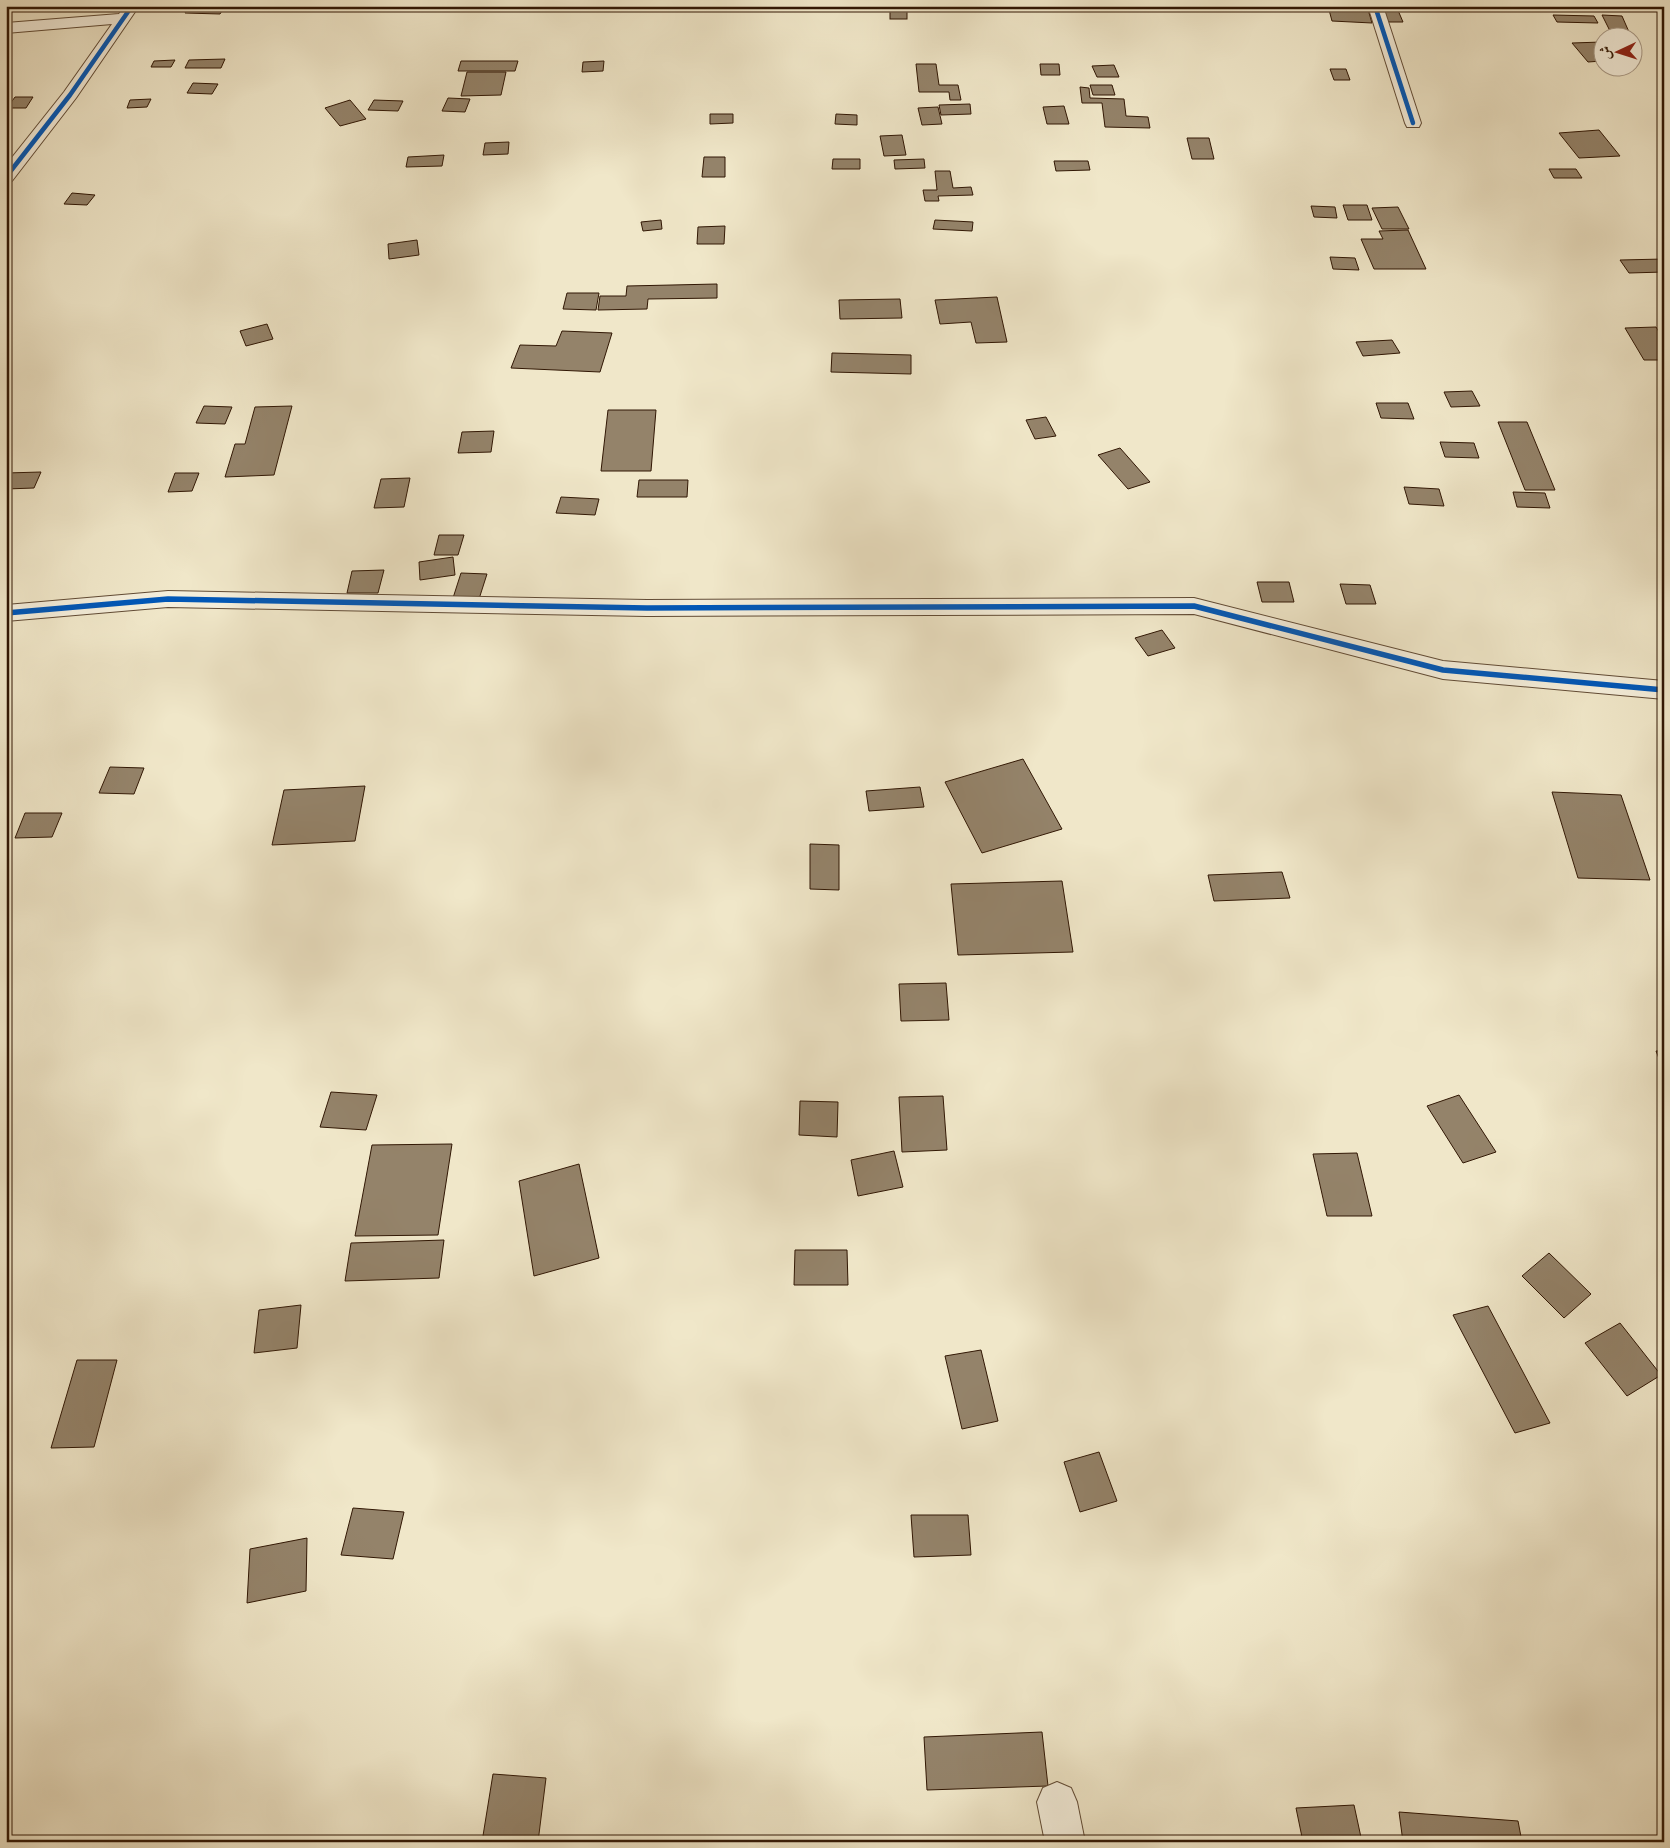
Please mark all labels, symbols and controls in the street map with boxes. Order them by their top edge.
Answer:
north arrow [1592,28,1642,78]
text: ش [1597,45,1615,60]

